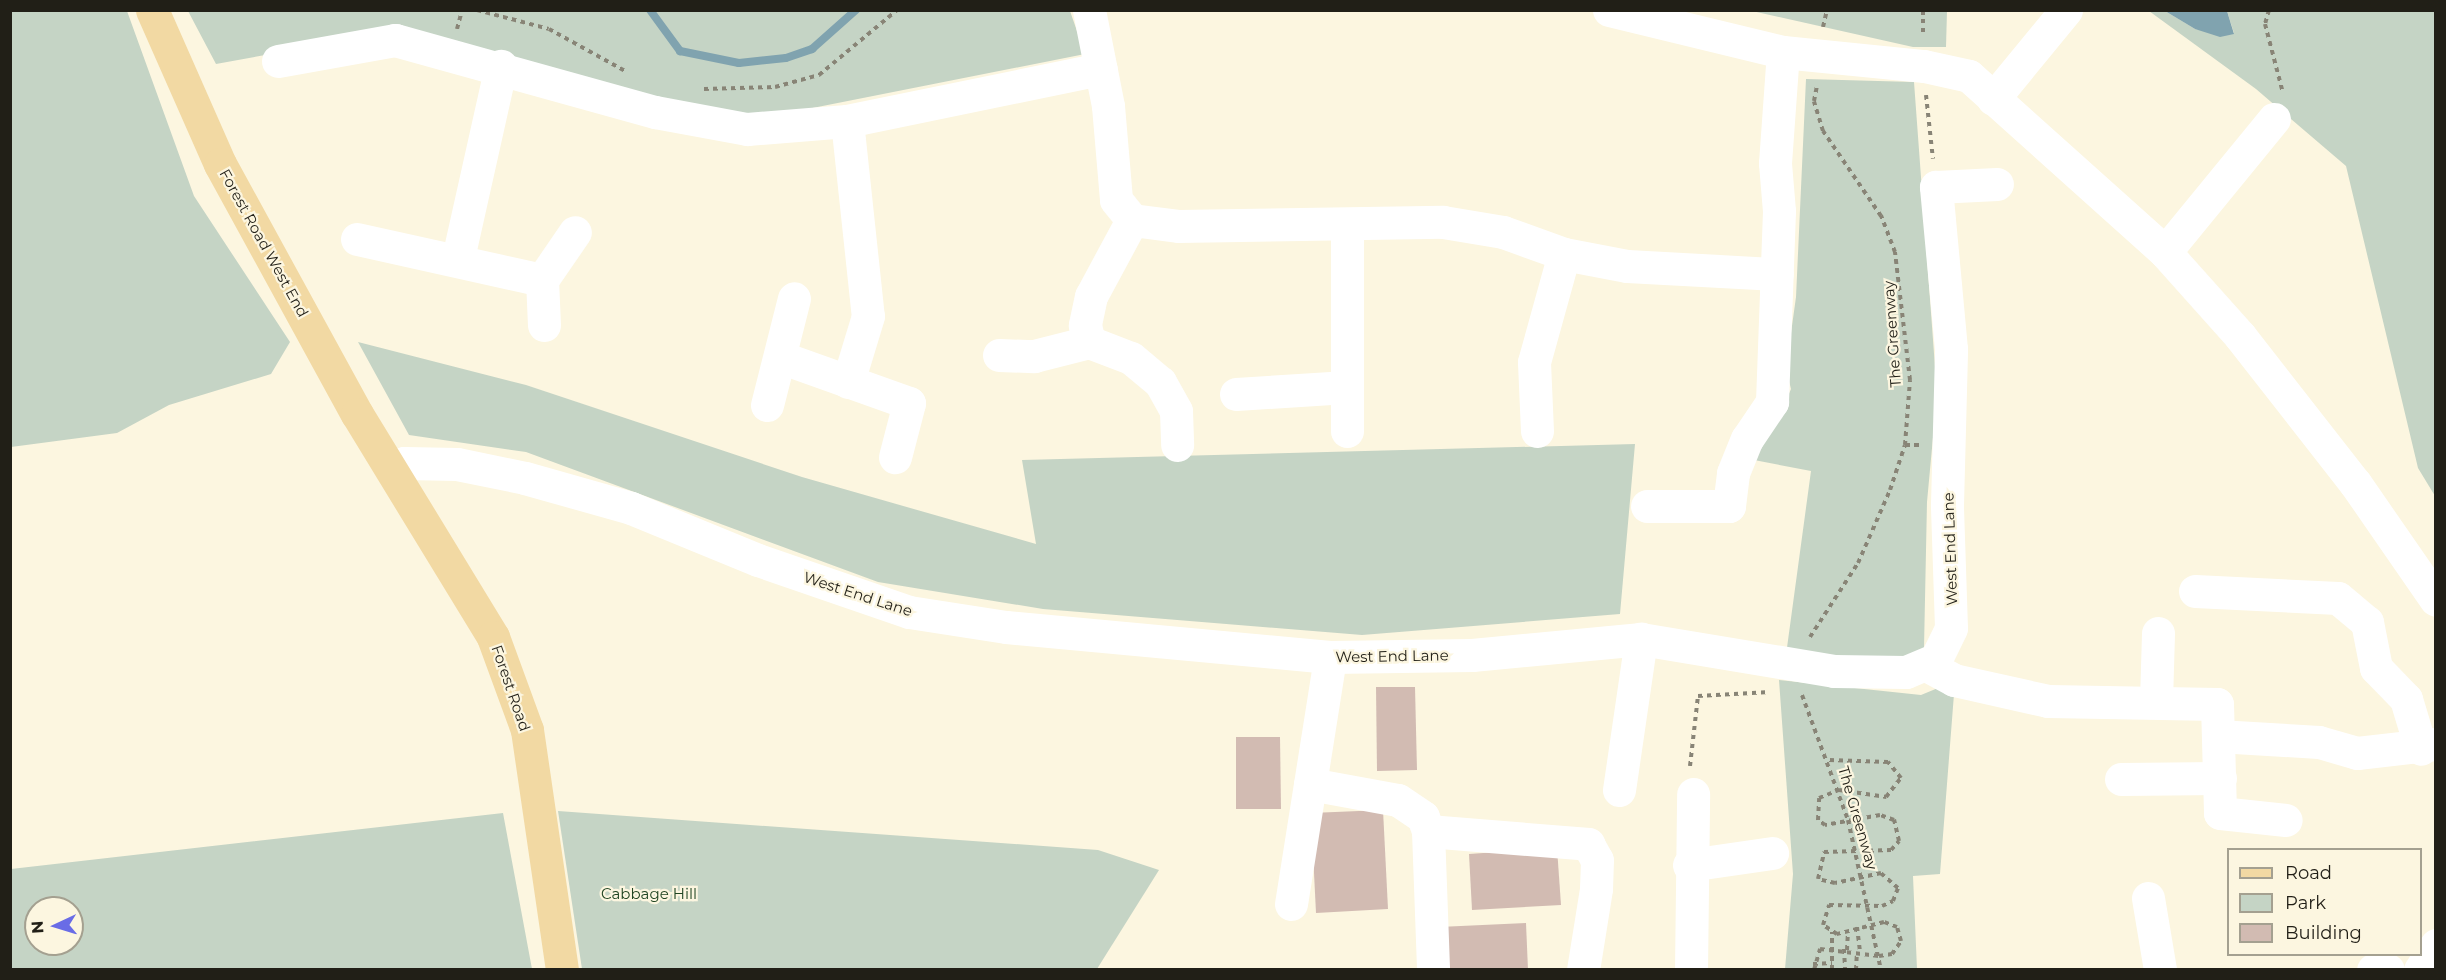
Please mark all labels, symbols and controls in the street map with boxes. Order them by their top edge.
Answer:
street label: Forest Road West End [216,166,312,320]
street label: The Greenway [1879,280,1905,388]
street label: West End Lane [1939,492,1961,606]
street label: West End Lane [801,568,915,620]
street label: Forest Road [488,642,534,734]
street label: West End Lane [1335,646,1449,666]
street label: The Greenway [1835,764,1881,872]
legend [2227,848,2422,956]
text: Road [2285,862,2332,884]
park label: Cabbage Hill [601,885,697,903]
text: Park [2285,892,2326,914]
north arrow [24,896,84,956]
text: N [28,920,47,934]
text: Building [2285,922,2362,944]

